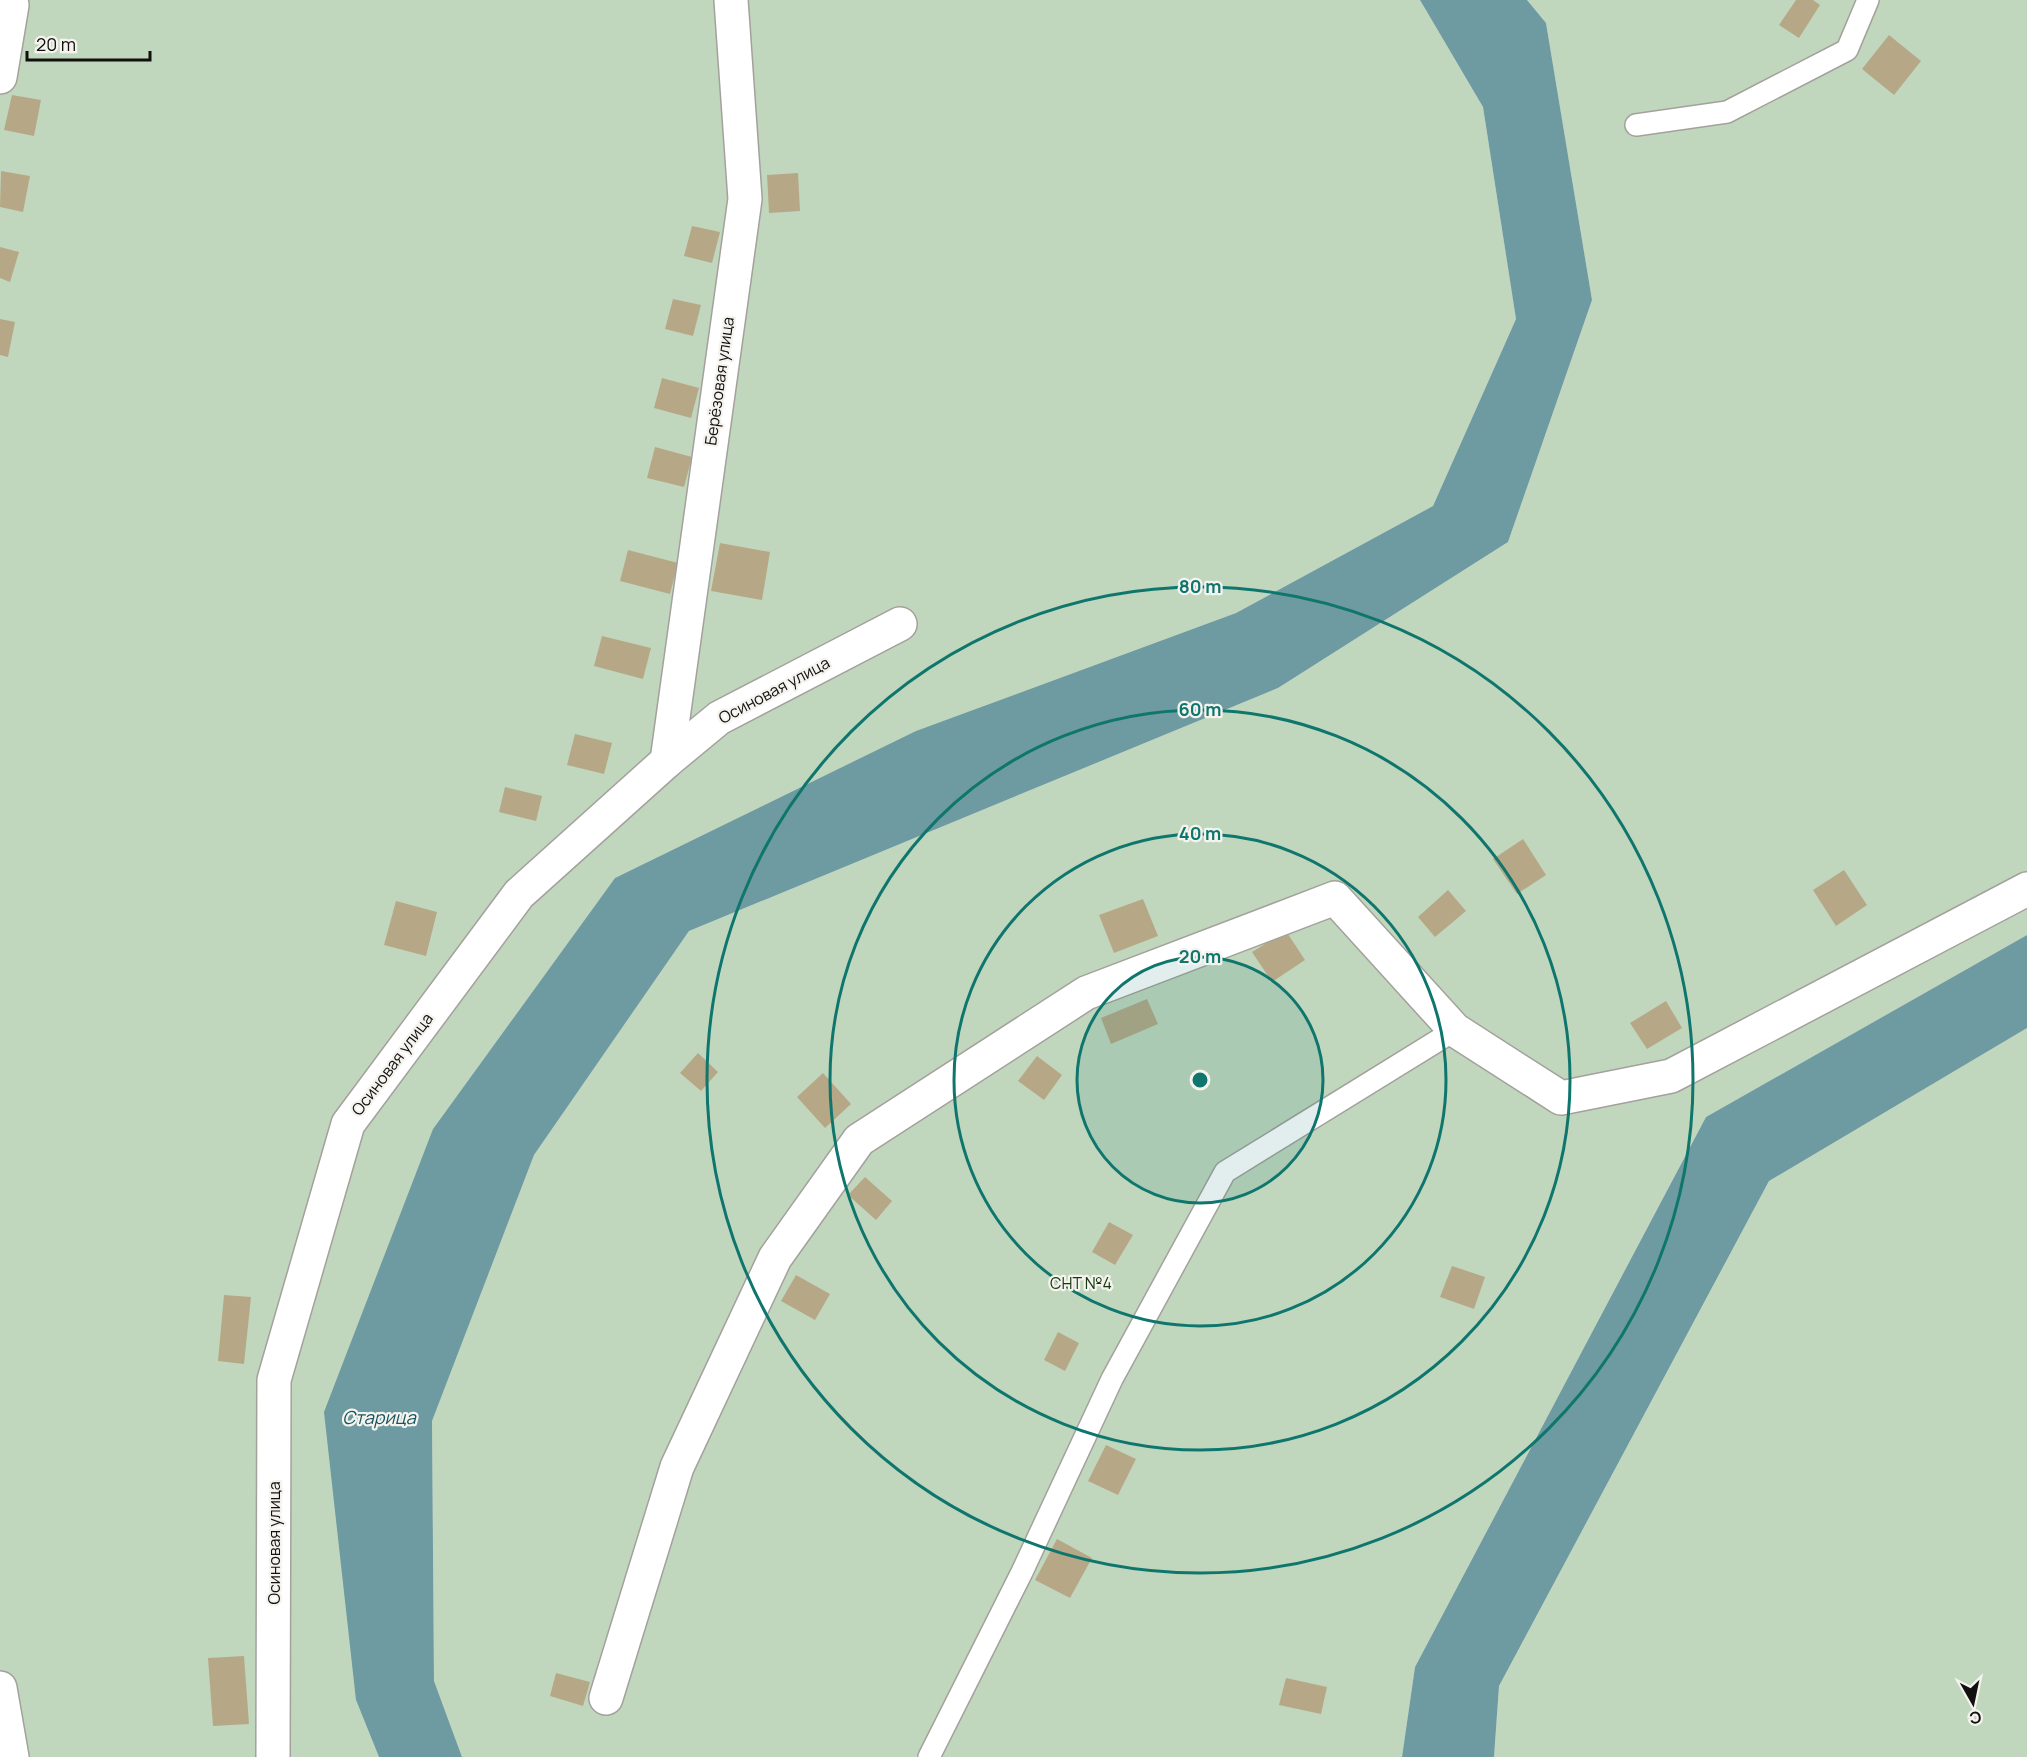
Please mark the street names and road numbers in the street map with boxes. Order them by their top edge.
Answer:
street label: Берёзовая улица [699,315,739,447]
street label: Осиновая улица [714,651,834,729]
street label: Осиновая улица [346,1008,438,1120]
street label: Осиновая улица [263,1481,285,1605]

